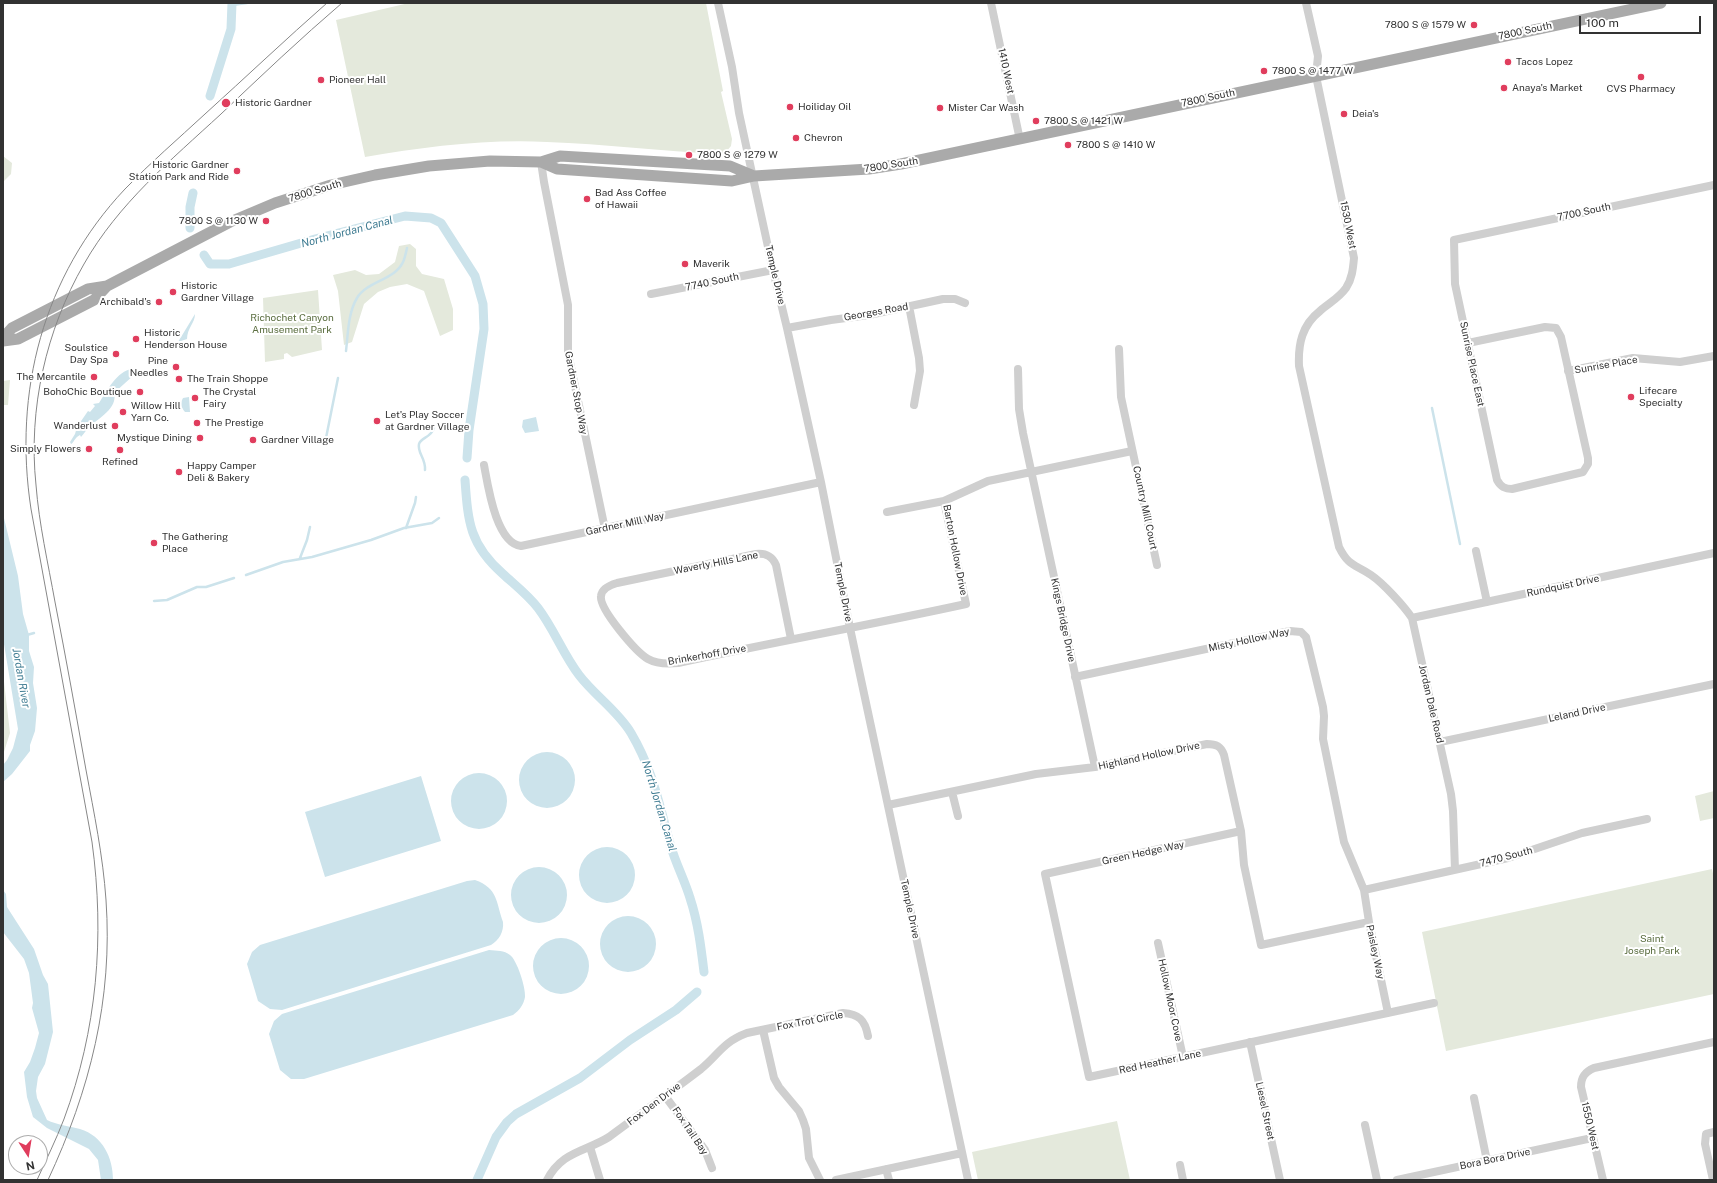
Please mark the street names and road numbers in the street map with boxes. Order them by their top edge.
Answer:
street label: 7800 South [1497,19,1553,43]
street label: 1410 West [995,47,1017,95]
street label: 7800 South [1180,86,1236,110]
street label: 7800 South [863,155,919,175]
street label: 7800 South [287,177,343,205]
street label: 1530 West [1337,200,1359,250]
street label: 7700 South [1556,200,1612,224]
street label: Temple Drive [762,244,788,306]
street label: 7740 South [684,270,740,294]
street label: Georges Road [843,300,909,324]
street label: Sunrise Place East [1457,320,1487,408]
street label: Gardner Stop Way [562,350,590,436]
street label: Sunrise Place [1574,354,1638,376]
street label: Country Mill Court [1130,465,1160,551]
street label: Barton Hollow Drive [940,504,970,596]
street label: Gardner Mill Way [585,510,665,538]
street label: Waverly Hills Lane [673,549,759,577]
street label: Temple Drive [831,561,855,623]
street label: Rundquist Drive [1526,572,1600,600]
street label: Kings Bridge Drive [1048,577,1078,663]
street label: Misty Hollow Way [1207,626,1291,654]
street label: Brinkerhoff Drive [667,642,747,668]
street label: Jordan Dale Road [1416,664,1446,744]
street label: Leland Drive [1547,701,1607,725]
street label: Highland Hollow Drive [1097,739,1201,773]
street label: Green Hedge Way [1101,838,1185,868]
street label: 7470 South [1478,844,1534,870]
street label: Temple Drive [898,878,922,940]
street label: Paisley Way [1363,924,1387,980]
street label: Hollow Moor Cove [1155,958,1185,1042]
street label: Fox Trot Circle [776,1009,844,1033]
street label: Red Heather Lane [1118,1047,1202,1077]
street label: Fox Den Drive [625,1080,683,1128]
street label: Liesel Street [1253,1081,1277,1141]
street label: 1550 West [1579,1101,1601,1151]
street label: Fox Tail Bay [670,1105,710,1157]
street label: Bora Bora Drive [1458,1146,1532,1172]

